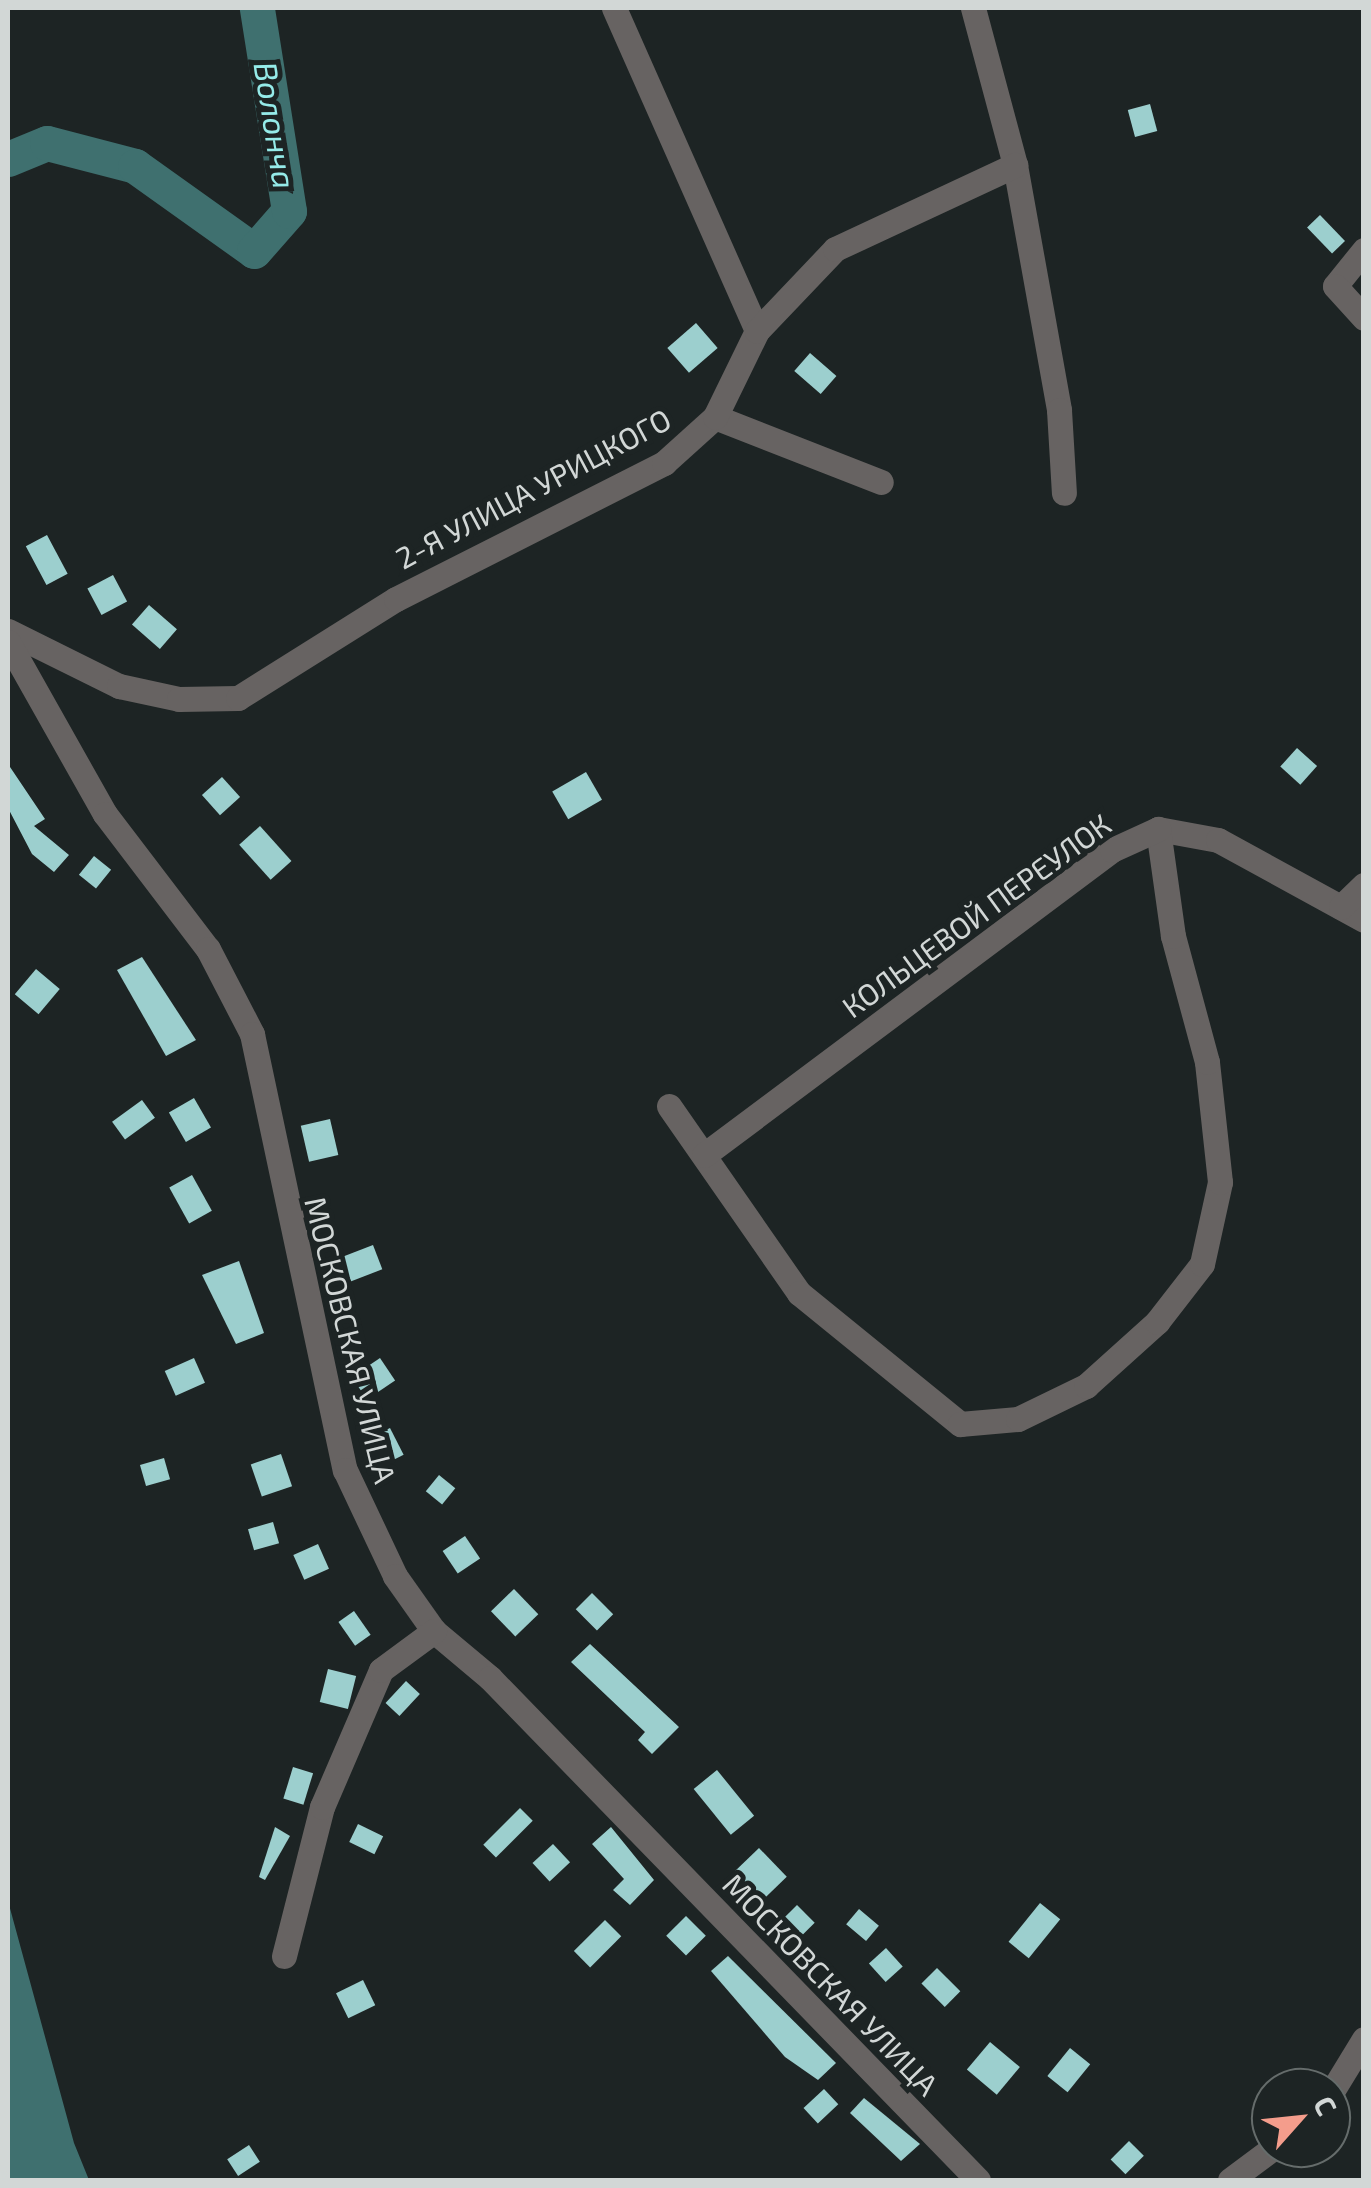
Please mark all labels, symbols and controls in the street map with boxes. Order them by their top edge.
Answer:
water label: Волонча [247,59,305,191]
street label: 2-Я УЛИЦА УРИЦКОГО [389,400,677,576]
street label: КОЛЬЦЕВОЙ ПЕРЕУЛОК [835,806,1117,1024]
street label: МОСКОВСКАЯ УЛИЦА [298,1193,404,1487]
street label: МОСКОВСКАЯ УЛИЦА [716,1866,946,2102]
north arrow [1251,2068,1351,2168]
text: С [1307,2090,1345,2120]

